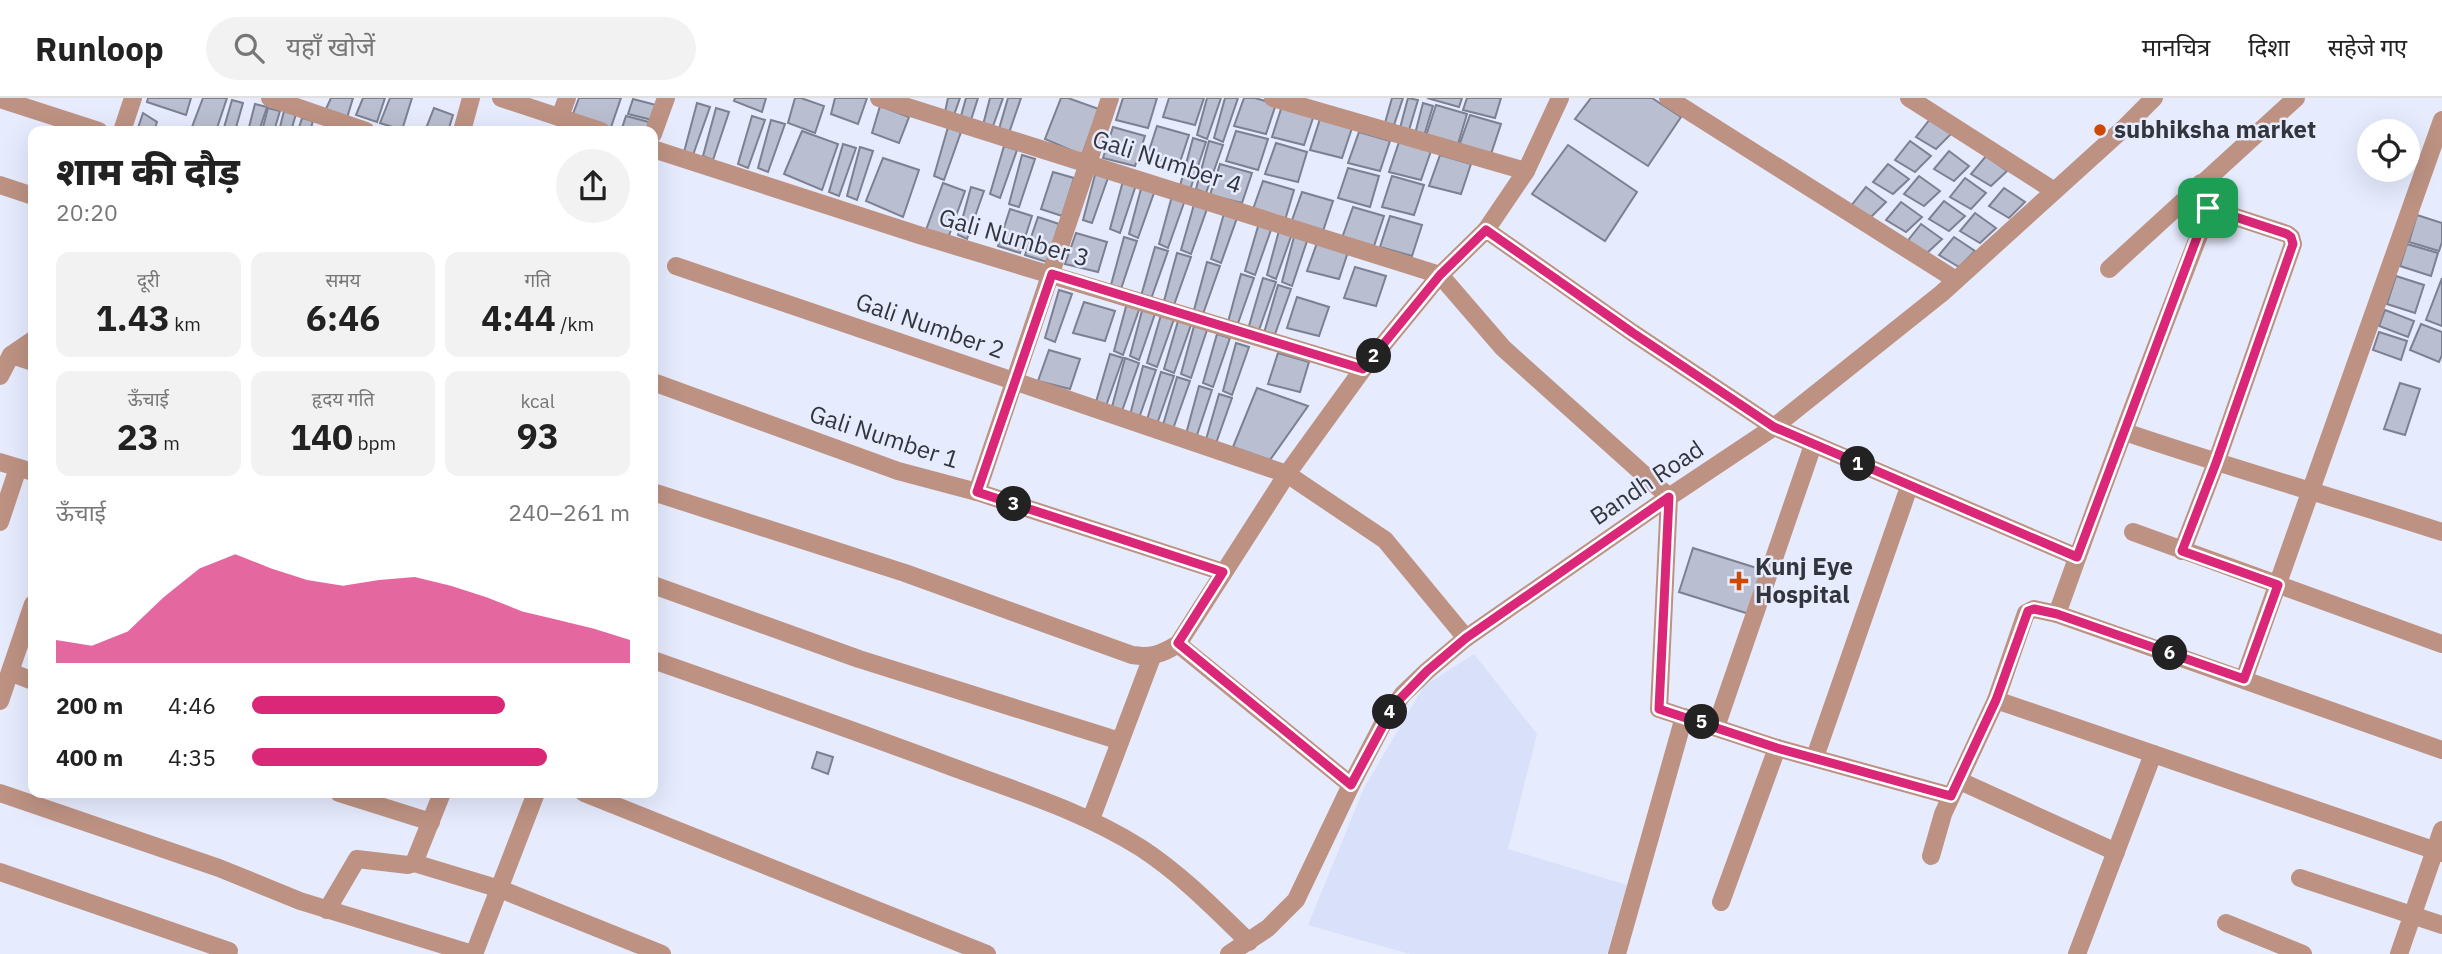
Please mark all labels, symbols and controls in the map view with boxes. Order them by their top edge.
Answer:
search box [206,17,696,80]
text: Runloop [35,27,164,70]
icon: search [230,29,268,67]
text: यहाँ खोजें [286,29,375,63]
text: मानचित्र [2142,31,2210,63]
text: दिशा [2248,31,2290,63]
text: सहेजे गए [2328,31,2407,63]
place label: subhiksha market [2114,113,2316,145]
map controls [2357,119,2420,182]
button: locate [2357,119,2420,182]
street label: Gali Number 4 [1089,122,1246,200]
marker: subhiksha market [2092,122,2108,138]
text: शाम की दौड़ [56,146,240,195]
button: share [556,149,630,223]
pin [2178,178,2238,238]
icon: arrive [2189,189,2227,227]
text: 20:20 [56,197,118,227]
street label: Gali Number 3 [935,200,1093,274]
text: दूरी [137,268,160,292]
text: समय [325,268,361,292]
text: गति [524,268,551,292]
street label: Gali Number 2 [852,285,1009,365]
text: 1.43 [96,295,170,341]
text: 6:46 [306,295,380,341]
text: 4:44 [481,295,556,341]
text: km [170,312,201,336]
text: /km [556,312,594,336]
pin: 2 [1356,338,1392,374]
text: 2 [1368,343,1379,367]
text: ऊँचाई [128,387,169,411]
text: हृदय गति [312,387,374,411]
text: kcal [520,389,555,413]
street label: Gali Number 1 [806,397,963,475]
text: 93 [517,413,559,459]
text: 23 [117,414,159,460]
text: 140 [290,414,353,460]
text: m [159,431,180,455]
text: bpm [353,431,396,455]
street label: Bandh Road [1583,432,1709,532]
pin: 1 [1840,446,1876,482]
text: 1 [1852,451,1863,475]
pin: 3 [996,486,1032,522]
text: 3 [1008,491,1019,515]
text: ऊँचाई [56,497,106,527]
text: 240–261 m [508,497,630,527]
place label: Kunj Eye Hospital [1755,550,1853,610]
marker: Kunj Eye Hospital [1729,571,1749,591]
pin: 6 [2152,636,2188,670]
text: 6 [2164,640,2175,664]
text: 200 m [56,690,123,720]
text: 4:46 [168,690,216,720]
pin: 4 [1372,694,1408,730]
text: 4 [1384,699,1395,723]
pin: 5 [1684,704,1720,740]
text: 5 [1696,709,1707,733]
text: 400 m [56,742,123,772]
text: 4:35 [168,742,216,772]

